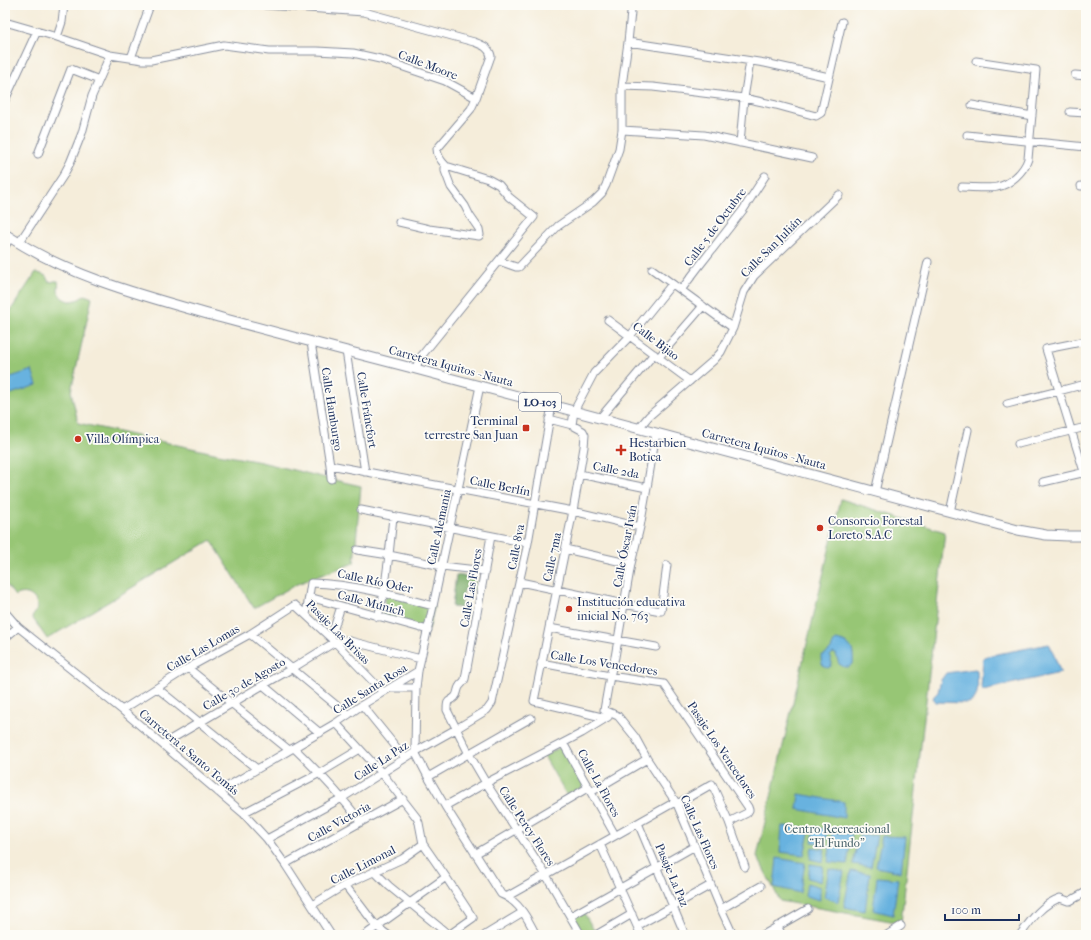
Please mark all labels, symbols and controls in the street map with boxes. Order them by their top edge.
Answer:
street label: Calle Moore [396,47,460,83]
street label: Calle 5 de Octubre [681,185,749,269]
street label: Calle San Julián [738,214,804,280]
street label: Calle Bijao [630,319,682,363]
street label: Carretera Iquitos - Nauta [387,343,515,389]
street label: Calle Hamburgo [319,366,345,452]
street label: Calle Fráncfort [354,371,380,450]
road number: LO-103 [519,393,561,411]
place label: Terminal terrestre San Juan [425,414,519,442]
marker: Terminal terrestre San Juan [521,423,531,433]
street label: Carretera Iquitos - Nauta [700,426,828,472]
place label: Villa Olímpica [85,432,160,446]
marker: Villa Olímpica [73,434,83,444]
place label: Hestarbien Botica [629,436,686,464]
marker: Hestarbien Botica [616,445,626,455]
street label: Calle 2da [592,459,641,481]
street label: Calle Berlín [469,473,531,499]
street label: Calle Alemania [424,487,454,566]
street label: Calle Óscar Iván [609,503,640,589]
place label: Consorcio Forestal Loreto S.A.C [828,514,924,542]
street label: Calle 8va [505,523,527,571]
marker: Consorcio Forestal Loreto S.A.C [815,523,825,533]
street label: Calle 7ma [540,531,564,583]
street label: Calle Las Flores [457,547,485,628]
street label: Calle Río Oder [336,566,415,596]
street label: Calle Múnich [336,587,406,619]
place label: Institución educativa inicial No. 763 [577,595,686,623]
street label: Pasaje Las Brisas [303,597,373,667]
marker: Institución educativa inicial No. 763 [564,604,574,614]
street label: Calle Las Lomas [164,621,242,675]
street label: Calle Los Vencedores [549,648,659,678]
street label: Calle 30 de Agosto [200,655,288,713]
street label: Calle Santa Rosa [331,660,410,717]
street label: Pasaje Los Vencedores [684,699,760,802]
street label: Carretera a Santo Tomás [136,706,242,798]
street label: Calle La Paz [351,738,411,784]
street label: Calle La Flores [575,747,624,820]
street label: Calle Percy Flores [496,784,558,869]
street label: Calle Las Flores [677,793,723,872]
street label: Calle Victoria [305,799,373,845]
park label: Centro Recreacional “El Fundo” [784,822,891,850]
street label: Pasaje La Paz [652,841,692,909]
street label: Calle Limonal [328,842,399,887]
scale bar [945,896,1019,922]
text: 100 m [951,903,981,917]

